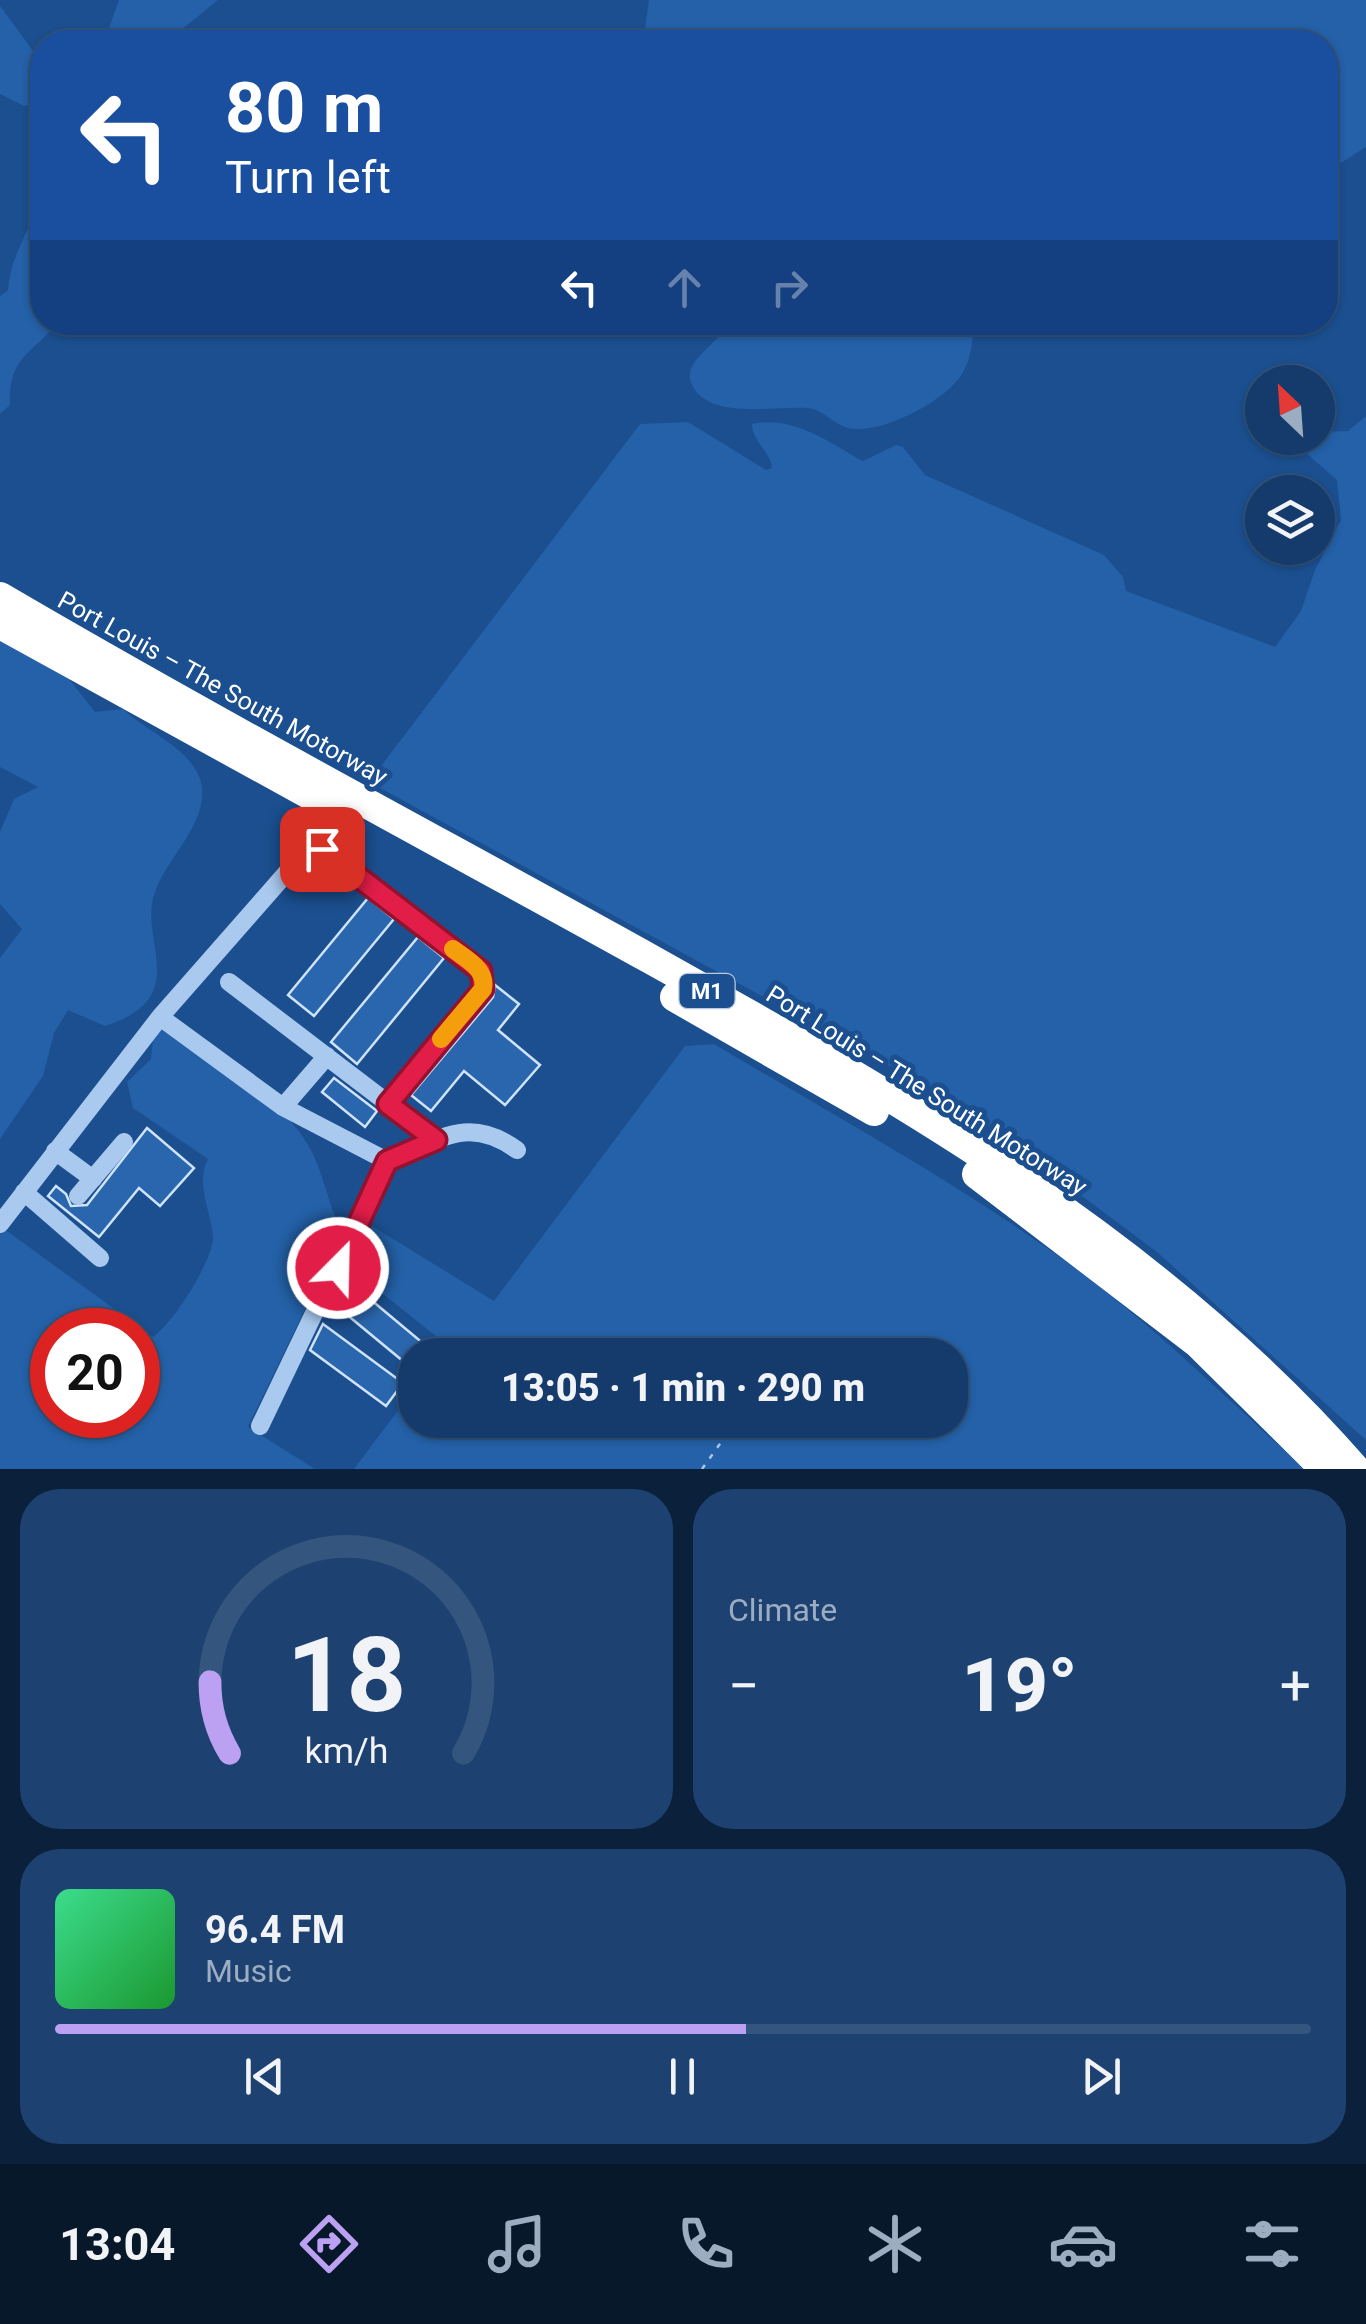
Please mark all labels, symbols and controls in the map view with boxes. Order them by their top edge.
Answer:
text: 80 m [225,67,383,149]
icon: left [60,70,190,200]
text: Turn left [225,151,391,204]
icon: left [552,260,607,315]
icon: ahead [657,260,712,315]
icon: right [762,260,817,315]
north arrow [1245,365,1335,455]
map controls [1245,365,1335,565]
button: layers [1245,475,1335,565]
street label: Port Louis – The South Motorway [53,586,393,791]
pin [280,807,365,892]
icon: arrive [295,822,350,877]
road number: M1 [680,974,734,1008]
street label: Port Louis – The South Motorway [761,979,1092,1201]
position arrow [286,1216,390,1320]
speed limit sign: 20 [30,1308,160,1438]
text: 13:05 · 1 min · 290 m [501,1366,865,1410]
text: Climate [728,1591,837,1629]
text: 18 [287,1615,406,1736]
text: 19° [962,1641,1078,1729]
text: − [728,1654,759,1718]
text: + [1280,1654,1311,1718]
text: km/h [305,1730,388,1772]
text: 96.4 FM [205,1908,345,1952]
text: Music [205,1952,292,1990]
icon: previous [237,2049,292,2104]
icon: pause [655,2049,710,2104]
icon: next [1074,2049,1129,2104]
icon: directions [294,2209,364,2279]
icon: music [482,2209,552,2279]
icon: phone [671,2209,741,2279]
icon: climate [860,2209,930,2279]
icon: car [1048,2209,1118,2279]
icon: filters [1237,2209,1307,2279]
text: 13:04 [59,2218,175,2271]

